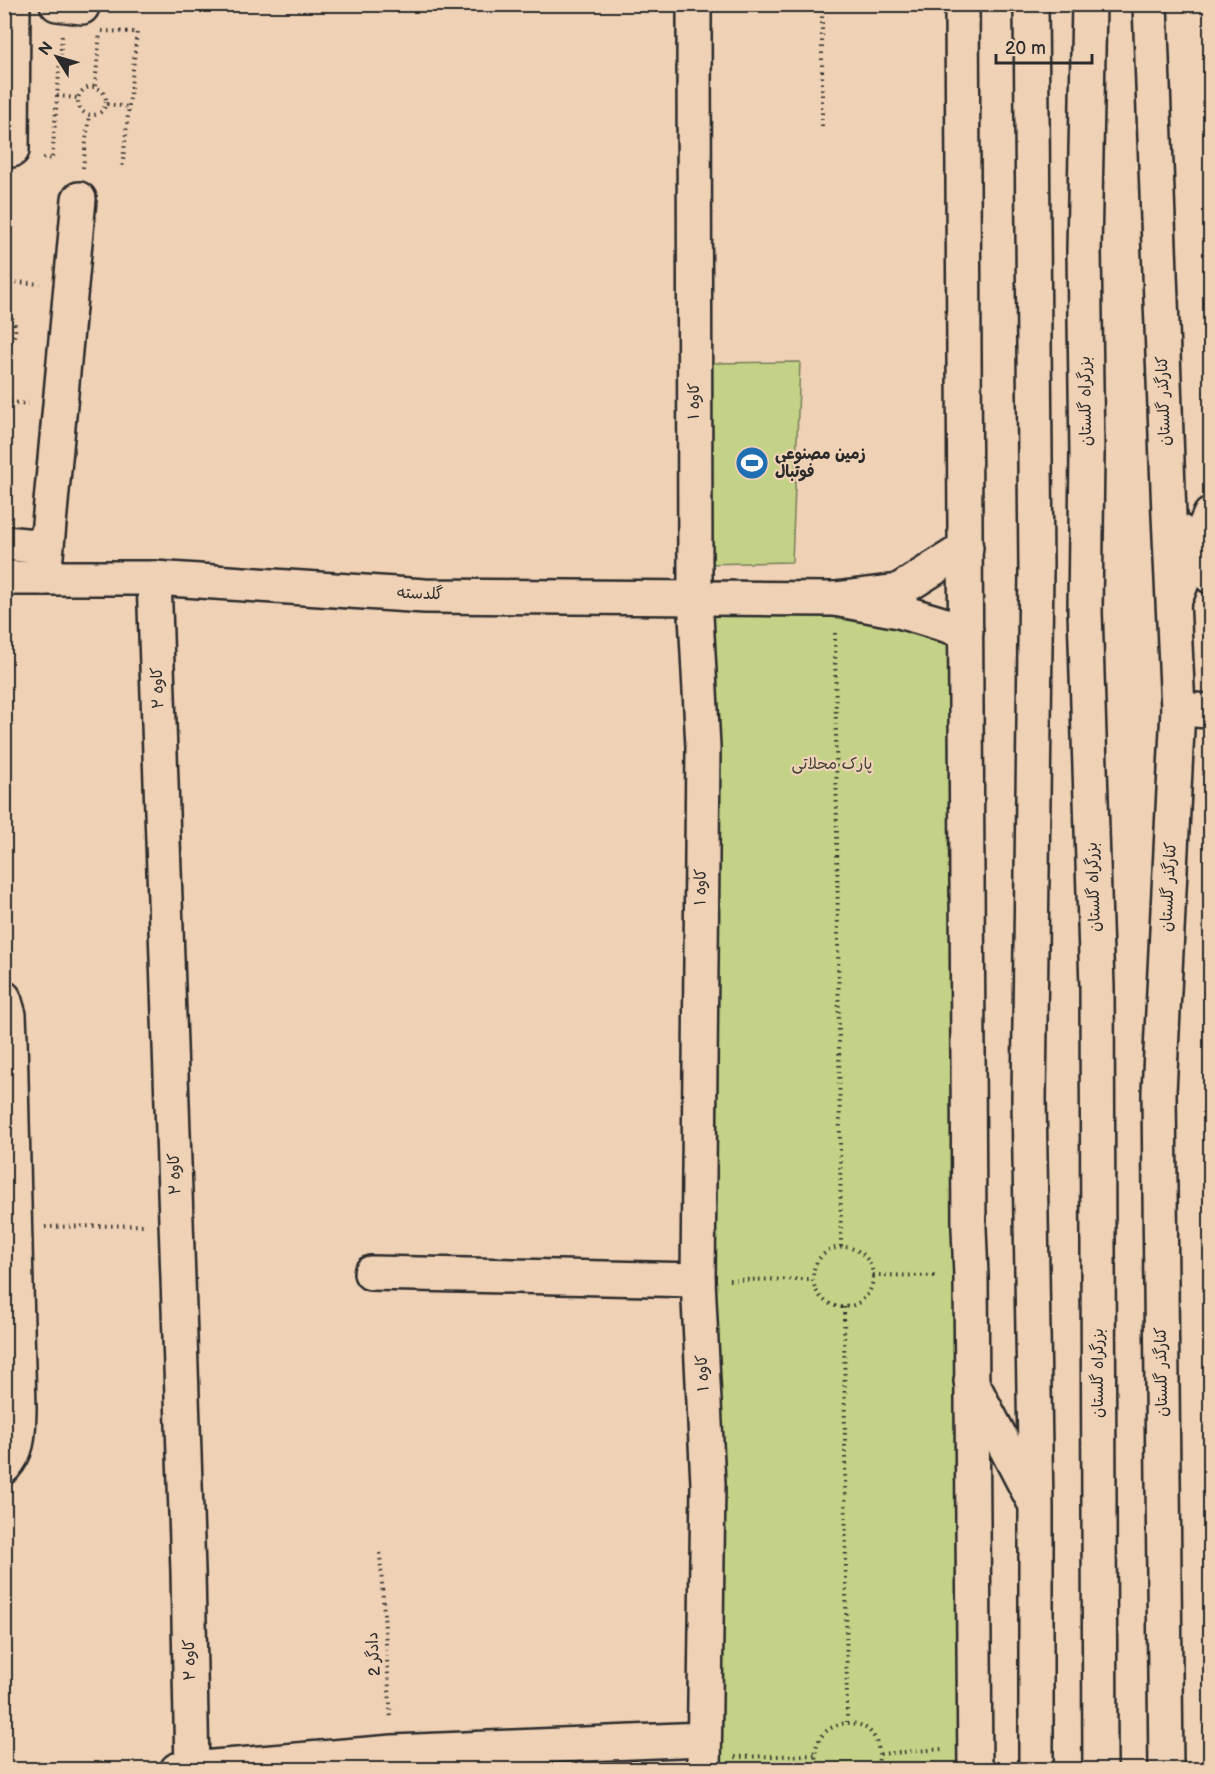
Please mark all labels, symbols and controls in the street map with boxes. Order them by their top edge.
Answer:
north arrow [27,27,87,87]
scale bar [996,27,1092,65]
text: N [35,38,57,59]
text: 20 m [1005,38,1046,59]
street label: بزرگراه گلستان [1075,356,1096,446]
street label: کنارگذر گلستان [1152,356,1175,446]
street label: کاوه ۱ [685,382,704,419]
sports icon: زمین مصنوعی فوتبال [734,445,770,481]
place label: زمین مصنوعی فوتبال [775,445,866,482]
street label: گلدسته [397,583,443,604]
street label: کاوه ۲ [148,667,168,709]
park label: پارک محلاتی [792,755,872,774]
street label: کنارگذر گلستان [1156,841,1181,932]
street label: بزرگراه گلستان [1082,842,1105,932]
street label: کاوه ۱ [691,868,711,906]
street label: کاوه ۲ [165,1153,185,1195]
street label: کنارگذر گلستان [1151,1327,1172,1417]
street label: بزرگراه گلستان [1088,1328,1108,1418]
street label: کاوه ۱ [693,1354,713,1392]
street label: دادگر 2 [362,1631,385,1677]
street label: کاوه ۲ [180,1639,200,1681]

